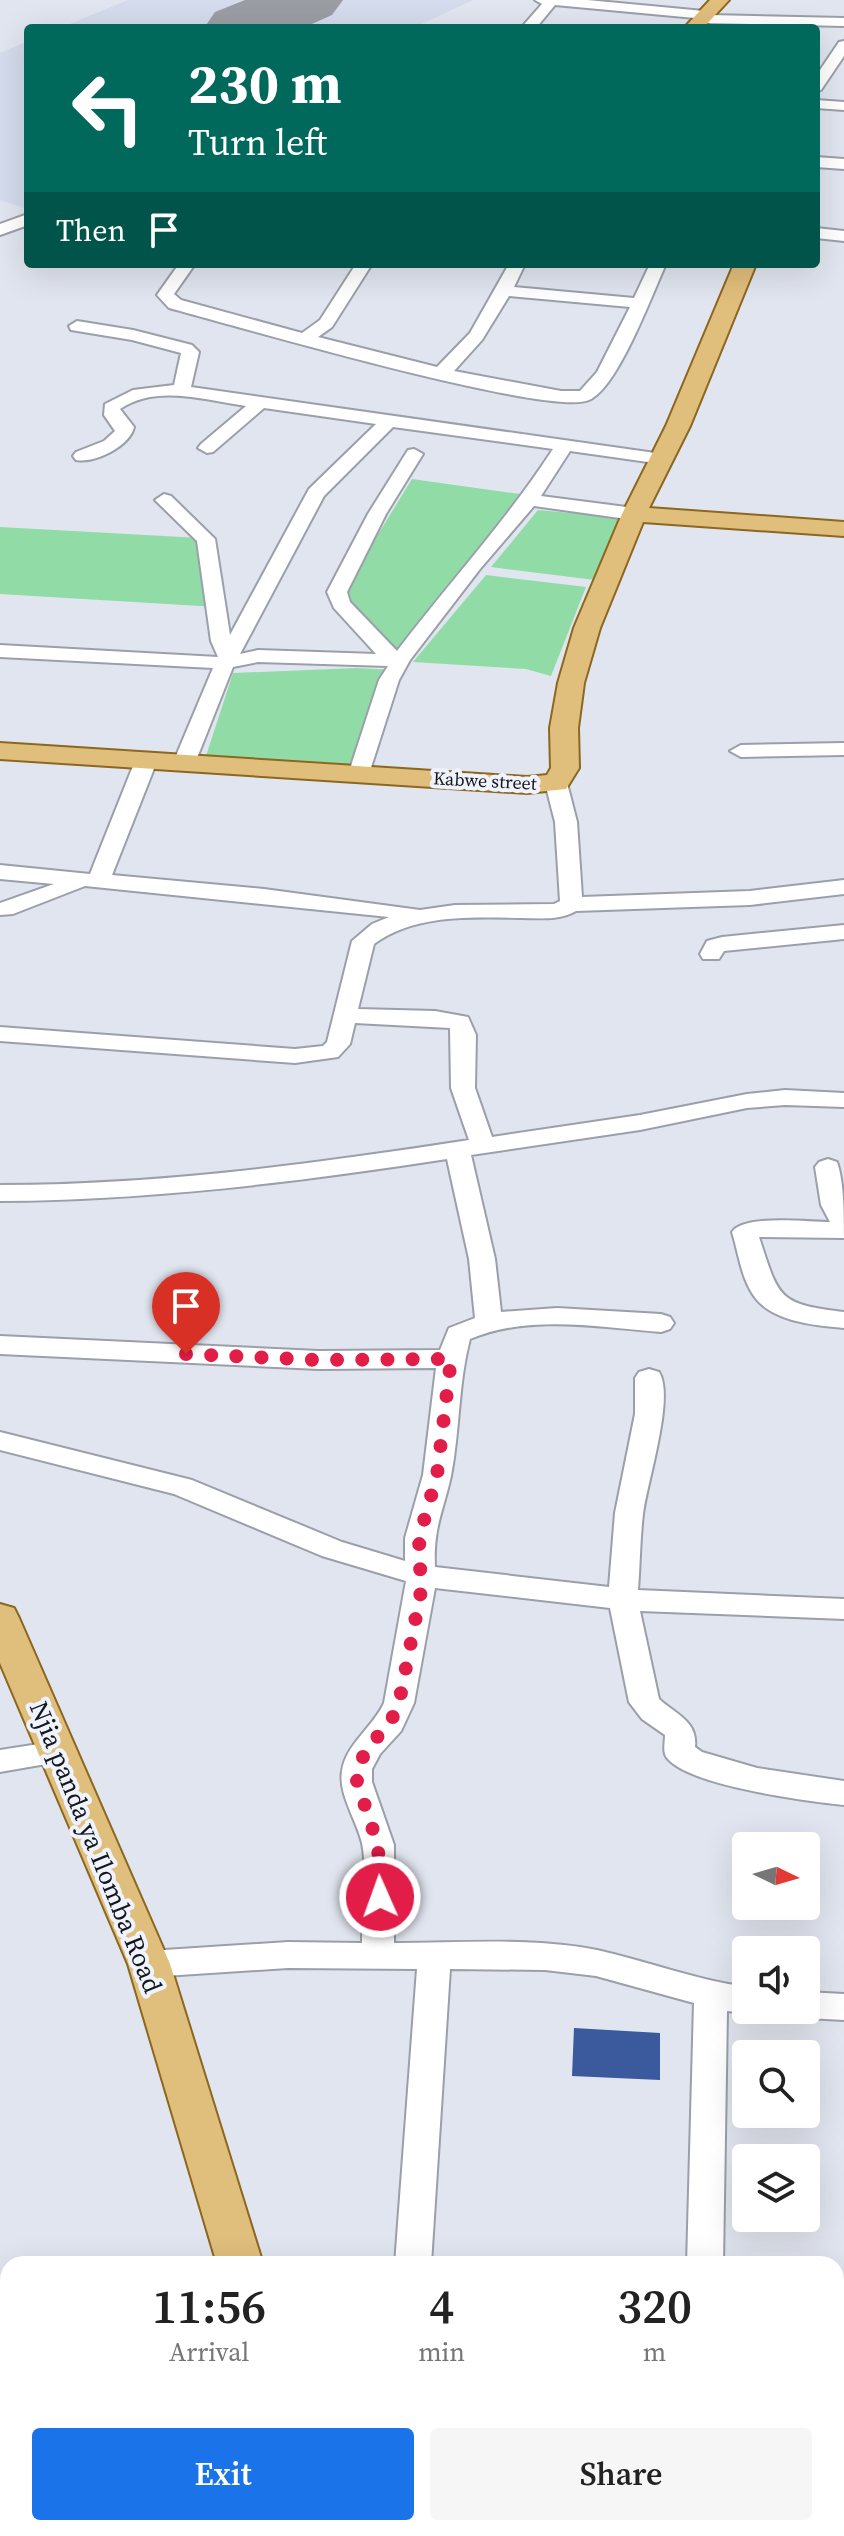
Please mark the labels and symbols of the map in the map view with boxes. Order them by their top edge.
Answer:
street label: Kabwe street [433,765,537,796]
pin [152,1272,220,1354]
street label: Njia panda ya Ilomba Road [21,1696,171,1998]
north arrow [732,1832,820,1920]
position arrow [338,1855,422,1939]

